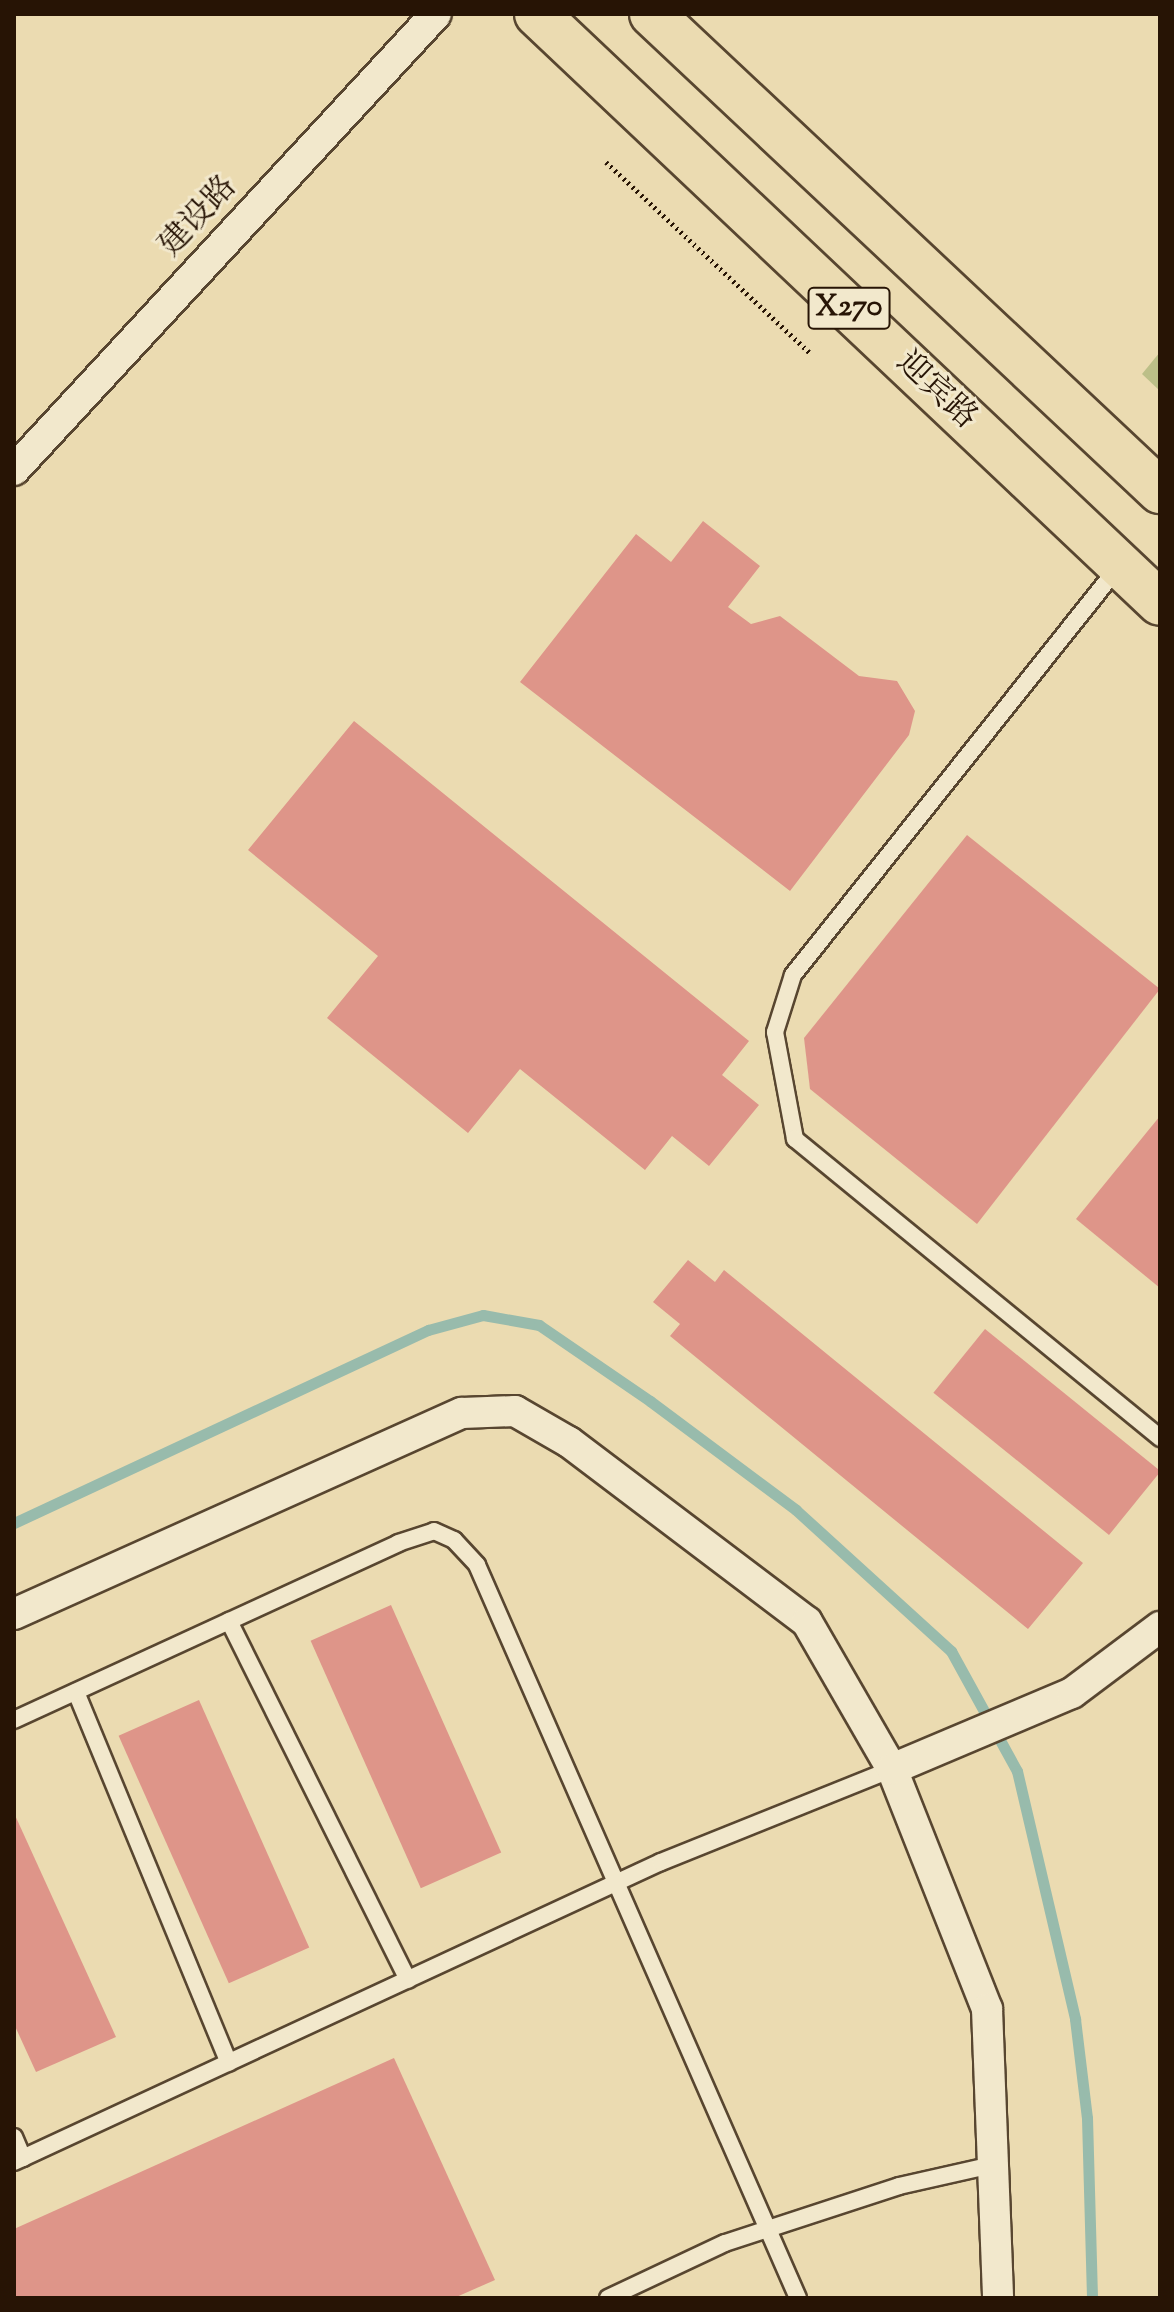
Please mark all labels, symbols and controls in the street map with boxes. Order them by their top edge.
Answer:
street label: 建设路 [152,169,246,265]
road number: X270 [807,282,891,334]
street label: 迎宾路 [888,344,984,438]

